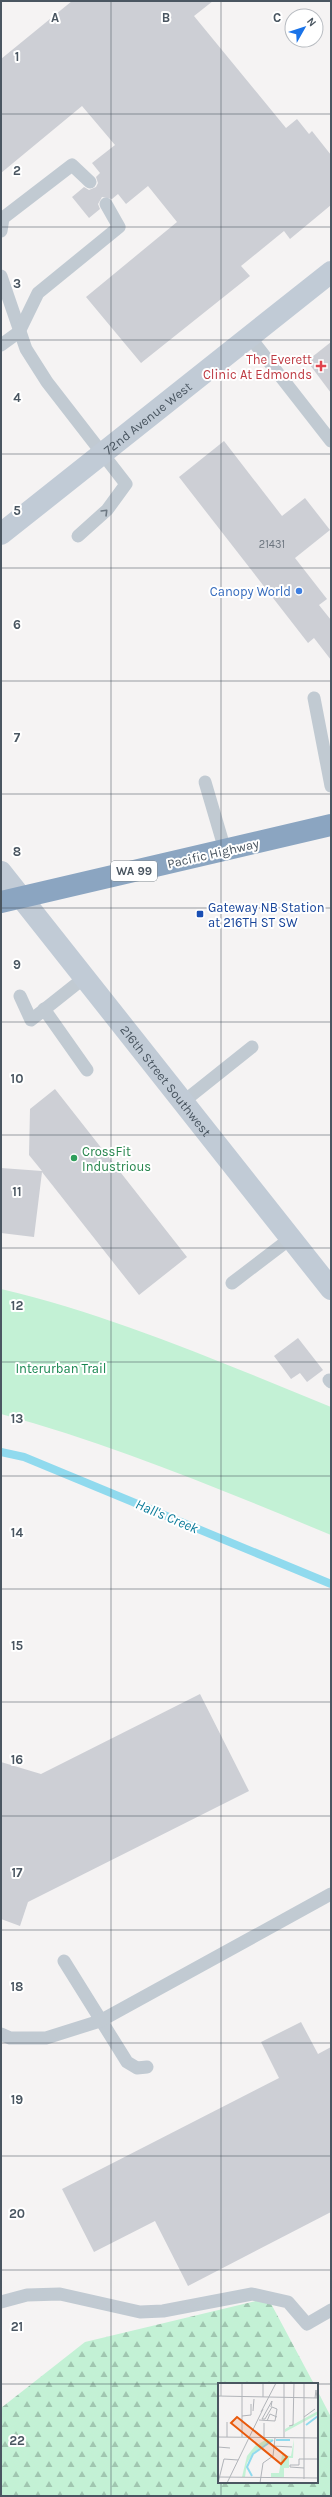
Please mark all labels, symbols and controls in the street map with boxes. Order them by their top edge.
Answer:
north arrow [284,8,324,48]
text: A [51,10,59,25]
text: B [162,10,170,25]
text: C [273,10,281,25]
text: N [304,15,319,29]
text: 1 [15,49,19,64]
text: 2 [13,163,21,178]
text: 3 [13,276,21,291]
place label: The Everett Clinic At Edmonds [203,352,312,382]
marker: The Everett Clinic At Edmonds [315,360,327,372]
street label: 72nd Avenue West [101,379,195,458]
text: 4 [13,390,21,405]
text: 5 [13,503,21,518]
one-way arrow [100,509,108,517]
house number: 21431 [259,538,285,551]
place label: Canopy World [210,584,291,599]
marker: Canopy World [294,586,304,596]
text: 6 [13,617,21,632]
text: 7 [14,730,21,745]
street label: Pacific Highway [166,836,260,871]
text: 8 [13,844,21,859]
road number: WA 99 [111,861,157,881]
place label: Gateway NB Station at 216TH ST SW [208,900,324,930]
marker: Gateway NB Station at 216TH ST SW [195,909,205,919]
text: 9 [13,957,21,972]
street label: 216th Street Southwest [117,1022,214,1140]
text: 10 [11,1071,23,1086]
place label: CrossFit Industrious [82,1144,151,1174]
marker: CrossFit Industrious [69,1153,79,1163]
text: 11 [12,1184,22,1199]
text: 12 [11,1298,23,1313]
park label: Interurban Trail [15,1361,107,1376]
text: 13 [11,1411,23,1426]
water label: Hall's Creek [133,1496,202,1538]
text: 14 [11,1525,23,1540]
text: 15 [11,1638,24,1653]
text: 16 [11,1752,23,1767]
text: 17 [11,1865,23,1880]
text: 18 [10,1979,24,1994]
text: 19 [11,2092,23,2107]
text: 20 [9,2206,25,2221]
text: 21 [11,2319,23,2334]
inset map [218,2383,318,2483]
text: 22 [9,2433,25,2448]

